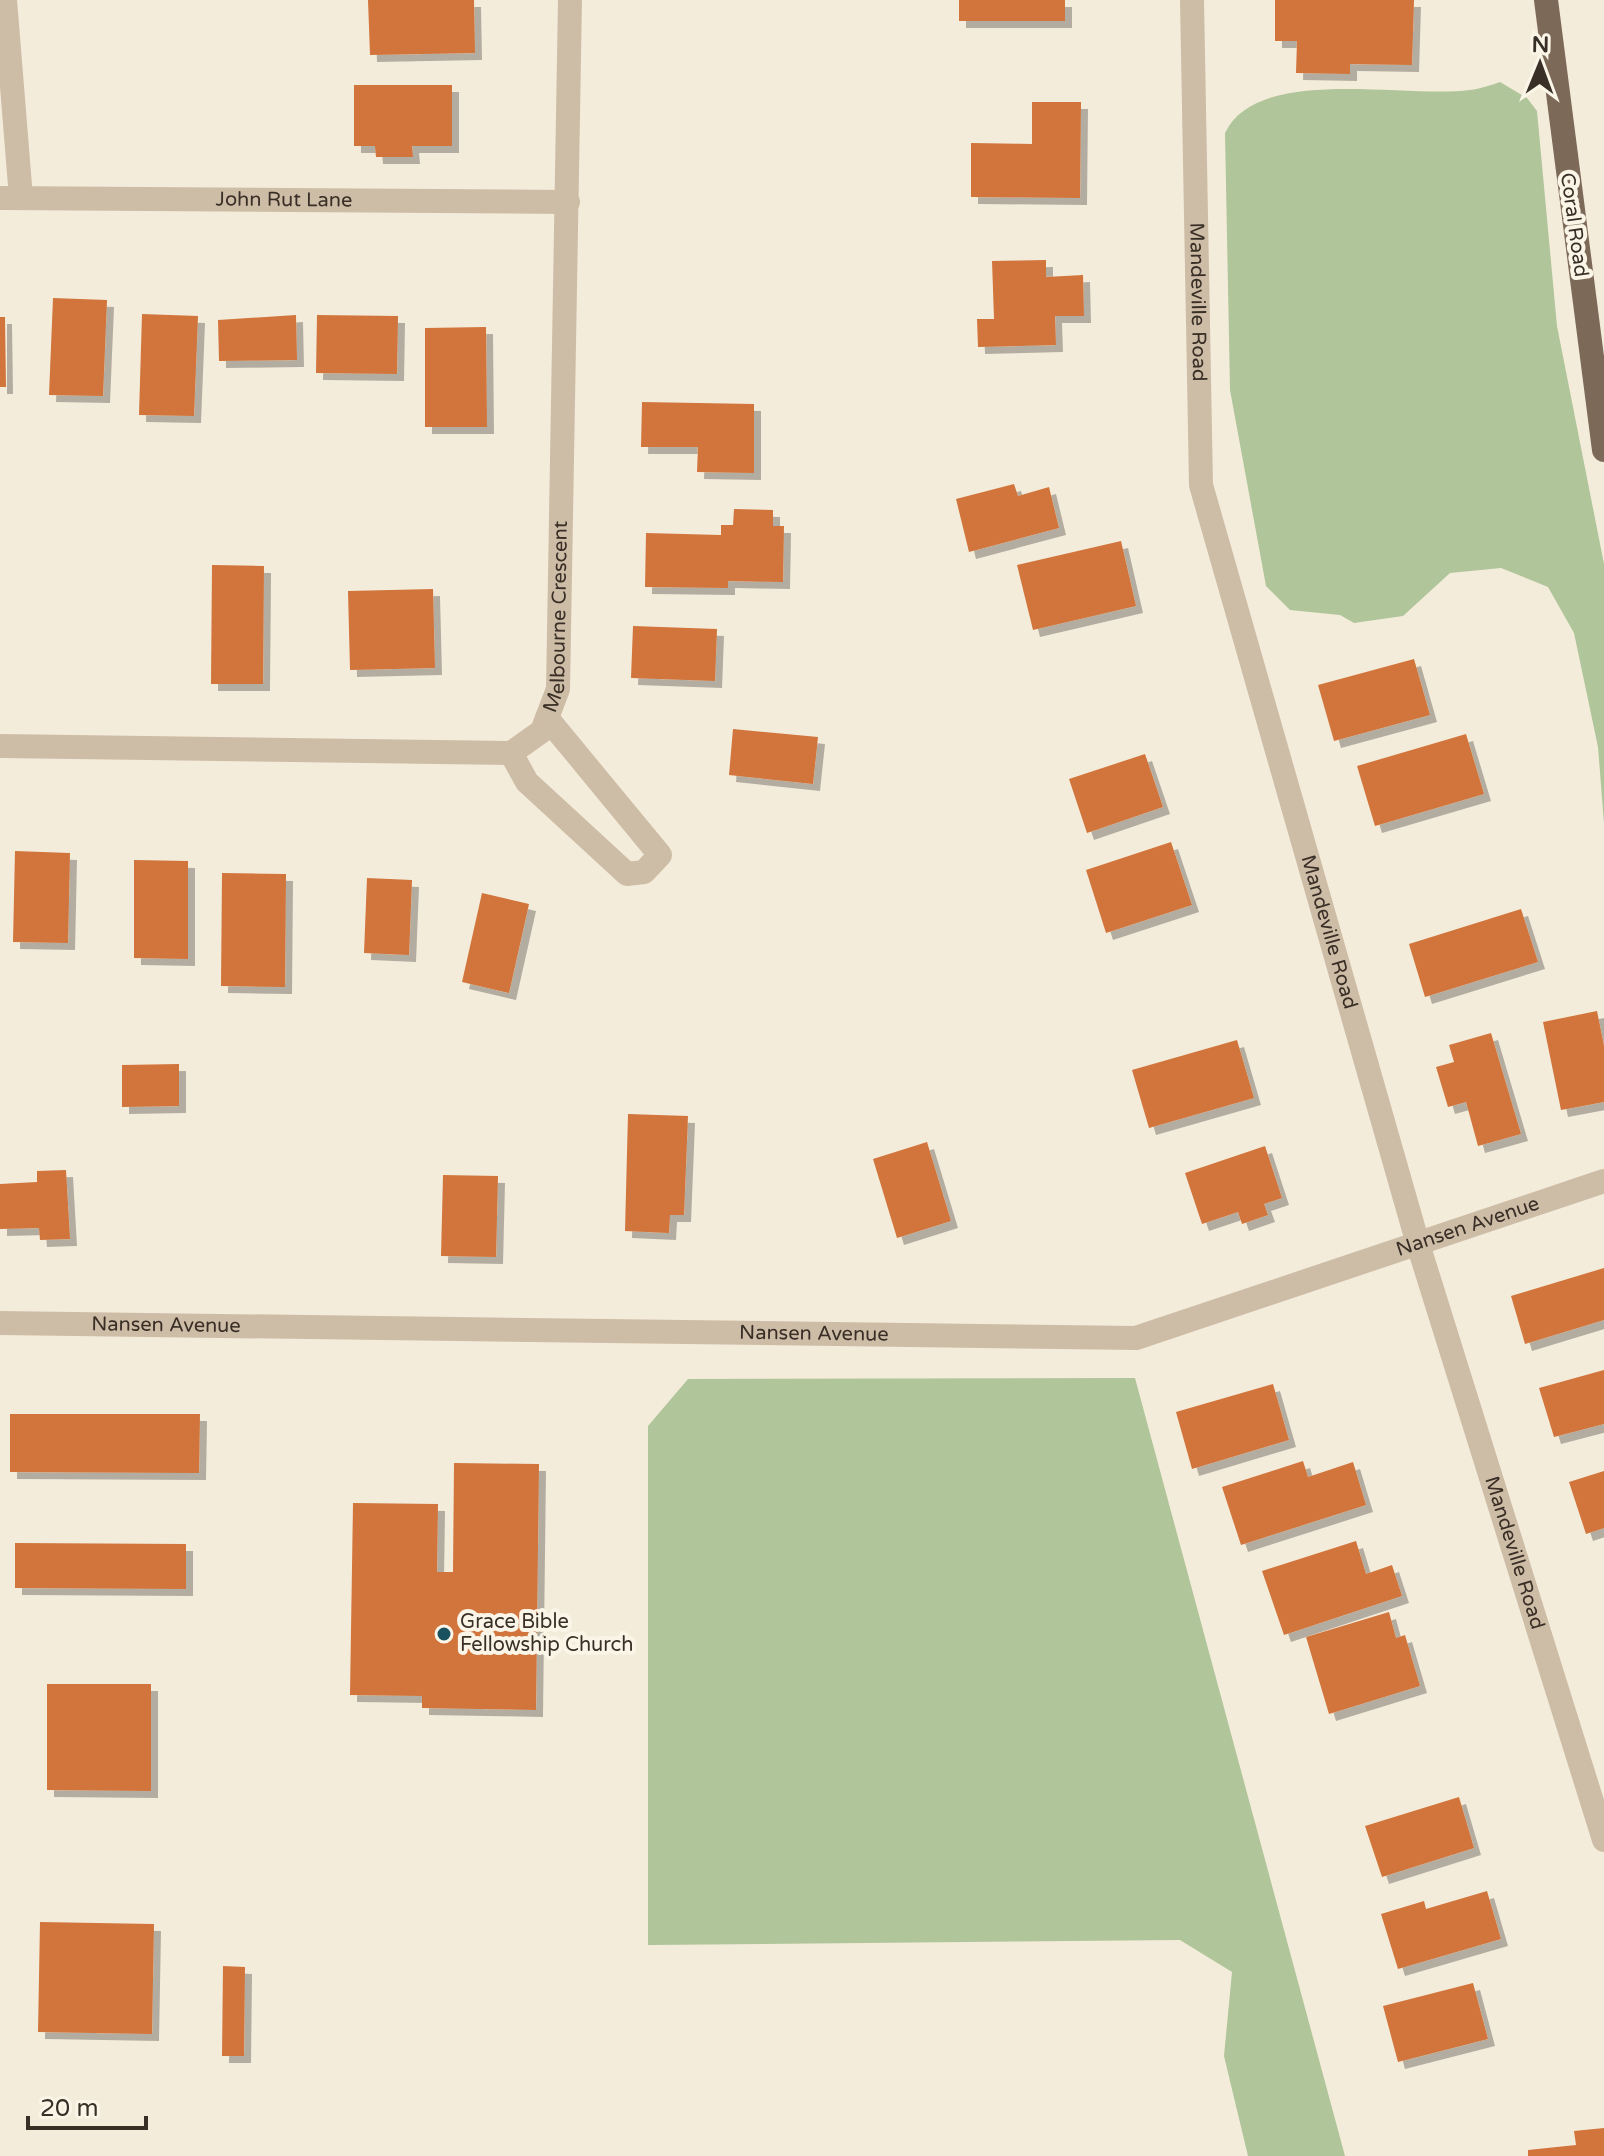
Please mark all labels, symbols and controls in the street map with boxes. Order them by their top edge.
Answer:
north arrow [1500,24,1580,104]
text: N [1531,32,1549,58]
street label: Coral Road [1555,171,1593,279]
street label: John Rut Lane [216,188,352,212]
street label: Mandeville Road [1184,222,1211,382]
street label: Melbourne Crescent [538,520,573,716]
street label: Mandeville Road [1295,852,1362,1012]
street label: Nansen Avenue [1393,1192,1542,1262]
street label: Nansen Avenue [91,1312,241,1338]
street label: Nansen Avenue [739,1321,889,1347]
street label: Mandeville Road [1479,1473,1550,1632]
place label: Grace Bible Fellowship Church [460,1610,633,1657]
marker: Grace Bible Fellowship Church [435,1625,453,1643]
scale bar [28,2080,146,2130]
text: 20 m [40,2094,98,2123]

